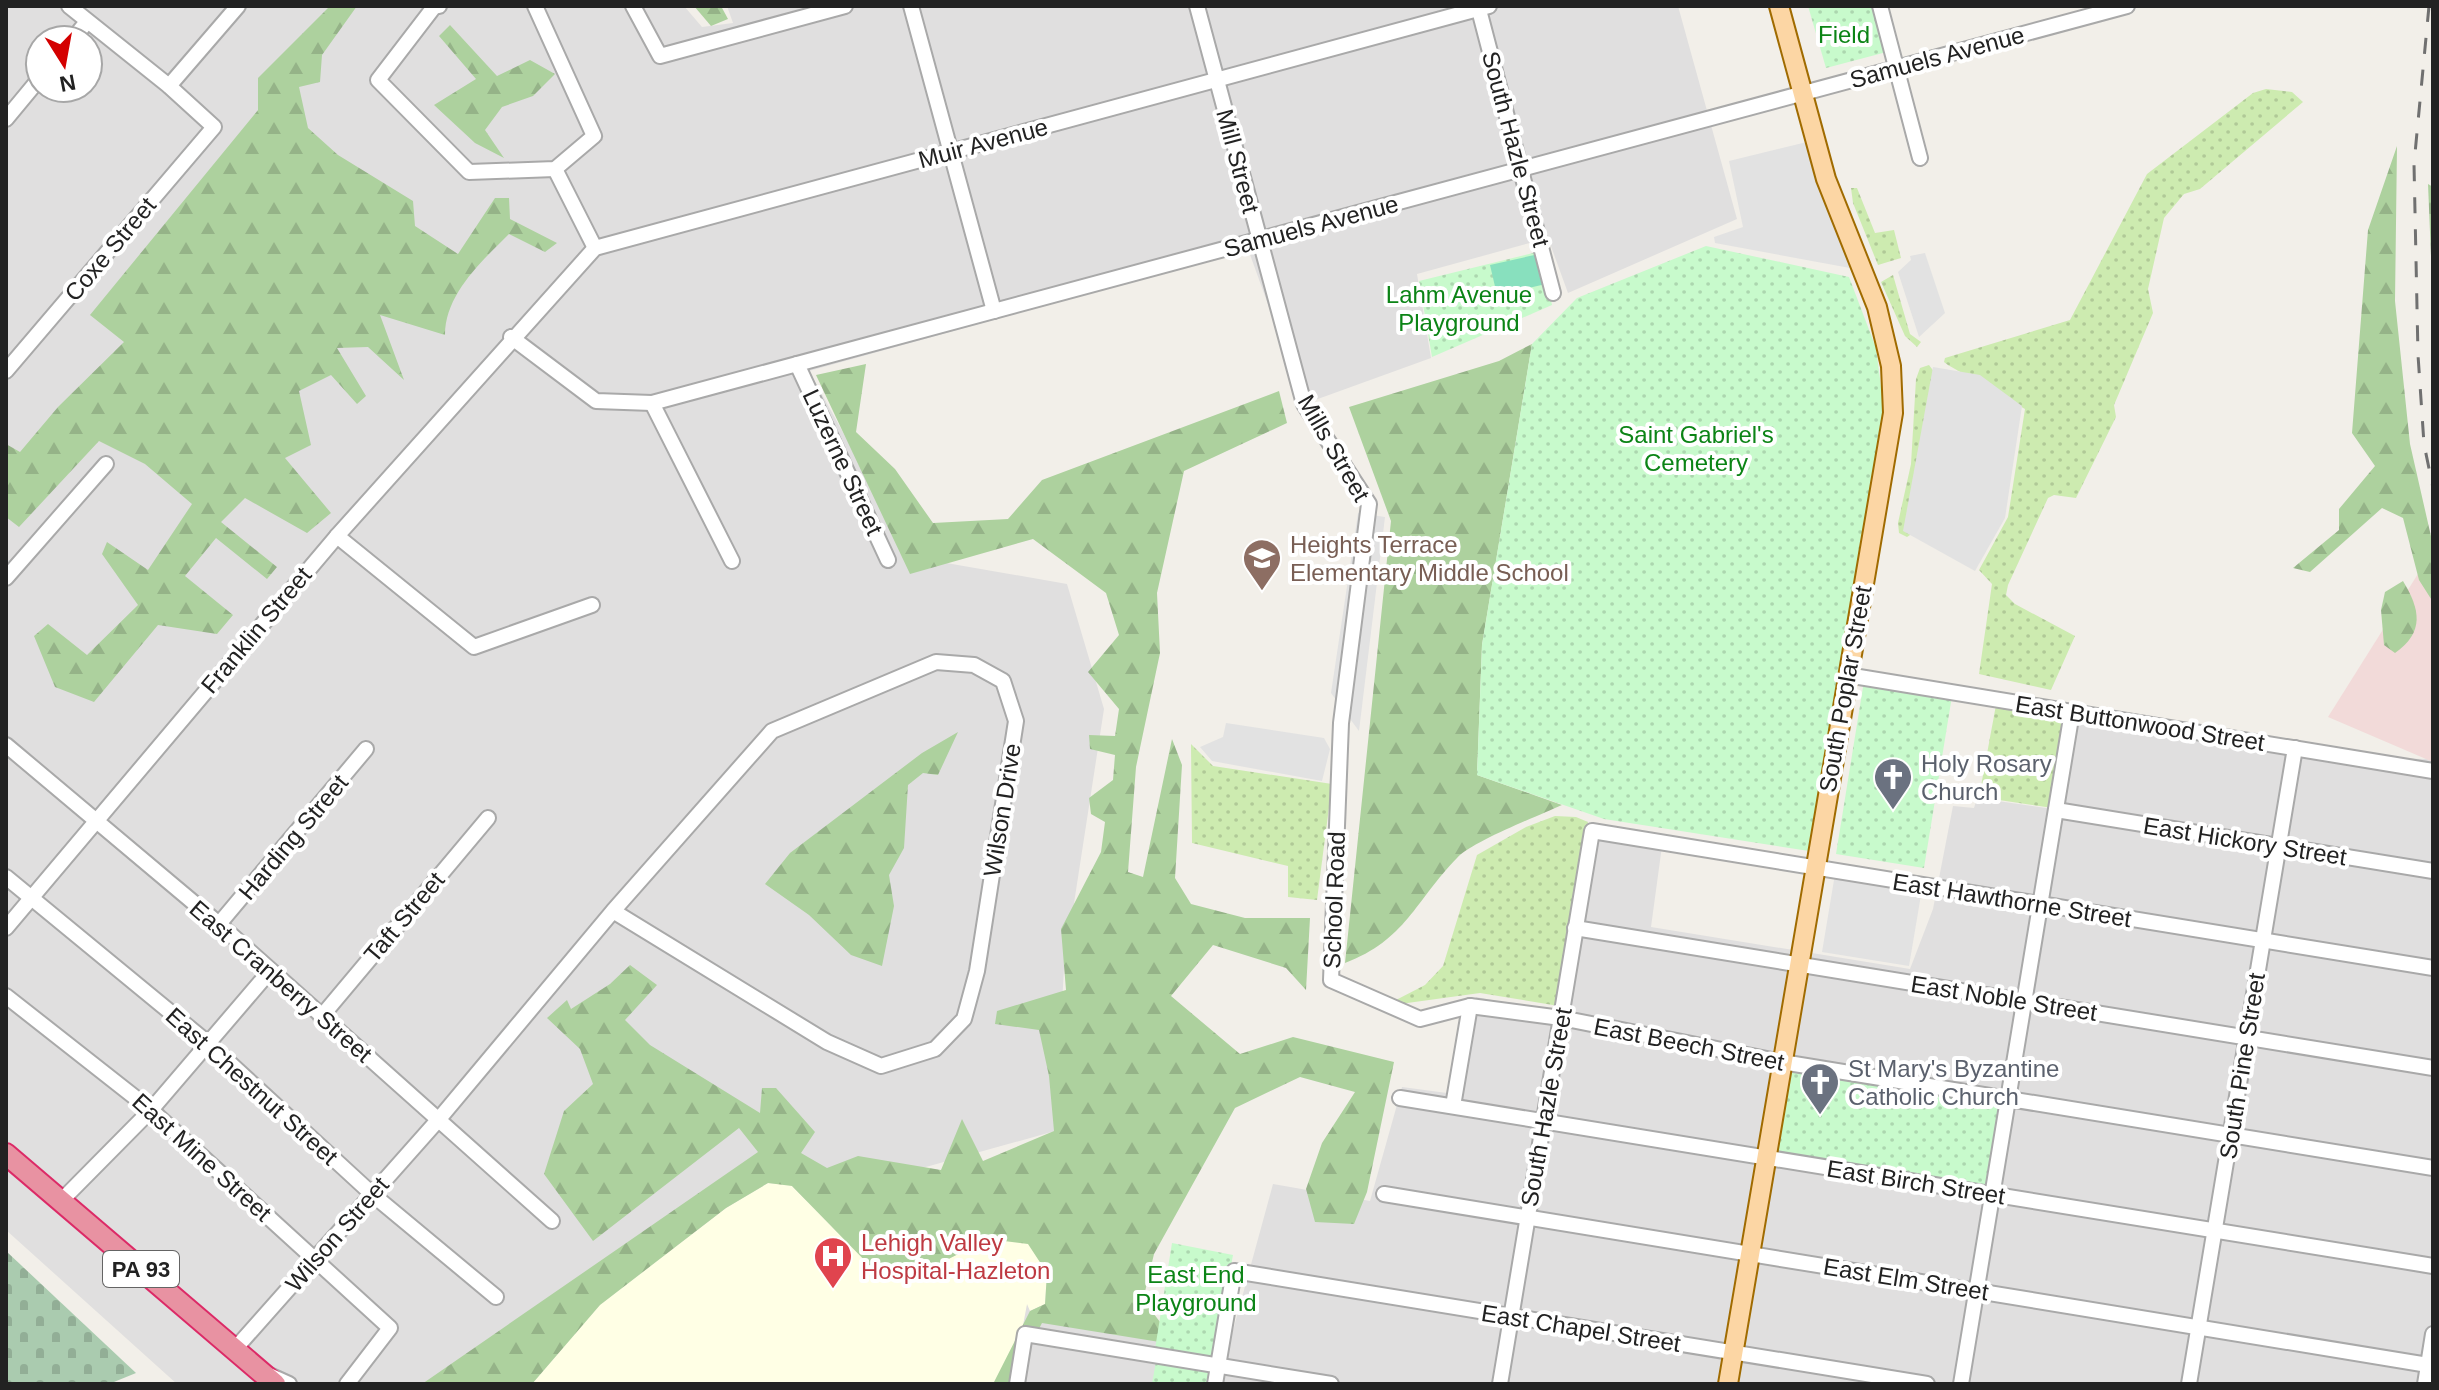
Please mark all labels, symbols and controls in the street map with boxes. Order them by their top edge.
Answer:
park label: Field [1818,21,1870,48]
street label: Samuels Avenue [1847,21,2027,93]
north arrow [24,24,104,104]
street label: South Hazle Street [1477,48,1555,250]
text: N [58,69,78,97]
street label: Mill Street [1211,106,1265,216]
street label: Muir Avenue [915,113,1051,173]
street label: Samuels Avenue [1221,190,1401,262]
street label: Coxe Street [59,192,161,306]
park label: Lahm Avenue Playground [1386,281,1532,336]
street label: Luzerne Street [797,385,889,539]
street label: Mills Street [1293,390,1376,506]
park label: Saint Gabriel's Cemetery [1618,421,1774,476]
place label: Heights Terrace Elementary Middle School [1290,531,1569,586]
school or university icon: Heights Terrace Elementary Middle School [1241,537,1283,592]
street label: Franklin Street [196,561,317,698]
street label: South Poplar Street [1814,583,1877,794]
street label: East Buttonwood Street [2013,690,2267,756]
street label: Wilson Drive [978,741,1026,879]
place label: Holy Rosary Church [1921,750,2052,805]
church icon: Holy Rosary Church [1872,756,1914,811]
street label: Harding Street [233,769,353,905]
street label: East Hickory Street [2141,812,2349,870]
street label: School Road [1318,831,1350,969]
street label: Taft Street [359,866,450,968]
street label: East Hawthorne Street [1891,868,2134,932]
street label: East Cranberry Street [185,895,378,1068]
street label: East Noble Street [1909,970,2099,1026]
street label: South Pine Street [2214,971,2270,1161]
street label: East Chestnut Street [161,1002,344,1170]
street label: South Hazle Street [1515,1005,1577,1209]
street label: East Beech Street [1591,1012,1787,1076]
place label: St Mary's Byzantine Catholic Church [1848,1055,2059,1110]
church icon: St Mary's Byzantine Catholic Church [1799,1061,1841,1116]
street label: East Mine Street [127,1088,277,1227]
street label: East Birch Street [1825,1155,2007,1209]
street label: Wilson Street [280,1171,394,1297]
place label: Lehigh Valley Hospital-Hazleton [861,1229,1050,1284]
hospital icon: Lehigh Valley Hospital-Hazleton [812,1235,854,1290]
road number: PA 93 [103,1251,179,1287]
street label: East Elm Street [1822,1253,1991,1305]
park label: East End Playground [1135,1261,1257,1316]
street label: East Chapel Street [1479,1299,1683,1357]

